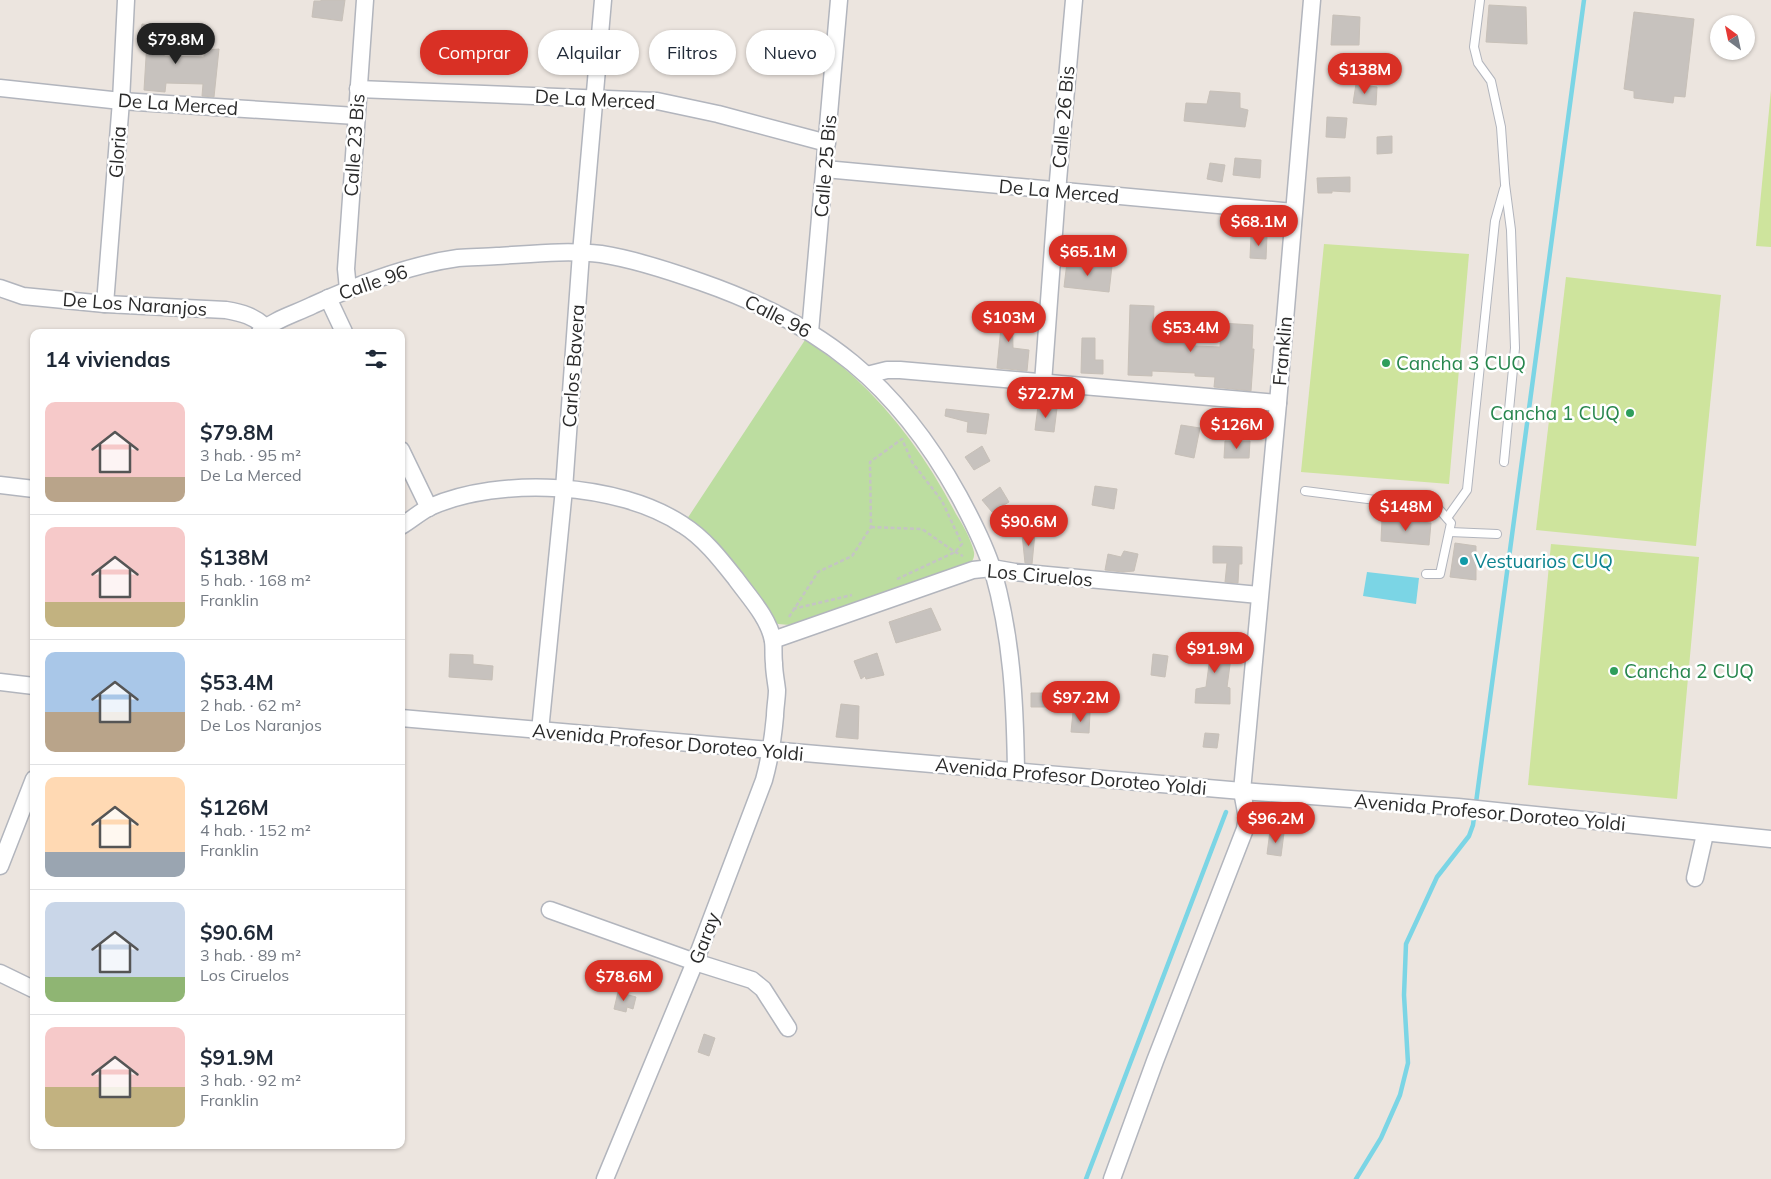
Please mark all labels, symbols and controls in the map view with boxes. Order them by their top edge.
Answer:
north arrow [1710,15,1755,60]
map controls [1710,15,1755,60]
pin: $79.8M [135,22,217,65]
text: $79.8M [148,29,204,49]
chip: Comprar [420,30,528,75]
chip: Alquilar [538,30,639,75]
chip: Filtros [649,30,736,75]
chip: Nuevo [746,30,835,75]
pin: $138M [1330,52,1400,95]
text: $138M [1339,59,1391,79]
street label: Calle 26 Bis [1047,65,1079,169]
street label: De La Merced [534,84,656,114]
street label: De La Merced [117,88,239,120]
street label: Calle 23 Bis [338,93,370,197]
street label: Calle 25 Bis [809,114,841,218]
street label: Gloria [103,125,131,179]
street label: De La Merced [998,174,1120,208]
pin: $68.1M [1218,204,1300,247]
text: $68.1M [1231,211,1287,231]
pin: $65.1M [1047,234,1129,277]
text: $65.1M [1060,241,1116,261]
street label: Calle 96 [335,259,411,305]
street label: De Los Naranjos [62,287,208,321]
street label: Calle 96 [741,289,815,343]
pin: $103M [974,300,1044,343]
street label: Carlos Bavera [557,304,589,428]
text: $103M [983,307,1035,327]
pin: $53.4M [1150,310,1232,353]
street label: Franklin [1267,315,1297,387]
text: $53.4M [1163,317,1219,337]
icon: filters [362,345,390,373]
text: 14 viviendas [45,346,171,372]
place label: Cancha 3 CUQ [1396,351,1526,375]
marker: Cancha 3 CUQ [1380,357,1392,369]
pin: $72.7M [1005,376,1087,419]
text: $72.7M [1018,383,1074,403]
place label: Cancha 1 CUQ [1490,401,1620,425]
marker: Cancha 1 CUQ [1624,407,1636,419]
pin: $126M [1202,408,1272,450]
text: $126M [1211,414,1263,434]
text: $79.8M [200,419,274,445]
icon: home [85,422,145,482]
text: 3 hab. · 95 m² [200,445,301,465]
text: De La Merced [200,465,302,485]
pin: $148M [1371,490,1441,532]
text: $148M [1380,496,1432,516]
pin: $90.6M [988,504,1070,547]
text: $90.6M [1001,511,1057,531]
text: $138M [200,544,269,570]
icon: home [85,547,145,607]
place label: Vestuarios CUQ [1474,549,1613,573]
marker: Vestuarios CUQ [1458,555,1470,567]
street label: Los Ciruelos [986,558,1094,592]
text: 5 hab. · 168 m² [200,570,311,590]
text: Franklin [200,590,259,610]
pin: $91.9M [1174,632,1256,674]
text: $91.9M [1187,638,1243,658]
place label: Cancha 2 CUQ [1624,659,1754,683]
marker: Cancha 2 CUQ [1608,665,1620,677]
text: $53.4M [200,669,274,695]
icon: home [85,672,145,732]
pin: $97.2M [1040,680,1122,723]
text: $97.2M [1053,687,1109,707]
text: 2 hab. · 62 m² [200,695,301,715]
text: De Los Naranjos [200,715,322,735]
street label: Avenida Profesor Doroteo Yoldi [531,718,805,766]
street label: Avenida Profesor Doroteo Yoldi [934,752,1208,800]
street label: Avenida Profesor Doroteo Yoldi [1353,788,1627,836]
text: $126M [200,794,269,820]
icon: home [85,797,145,857]
pin: $96.2M [1235,802,1317,844]
text: $96.2M [1248,808,1304,828]
text: 4 hab. · 152 m² [200,820,311,840]
text: Franklin [200,840,259,860]
street label: Garay [683,909,725,967]
text: $90.6M [200,919,274,945]
icon: home [85,922,145,982]
text: 3 hab. · 89 m² [200,945,301,965]
pin: $78.6M [583,960,665,1002]
text: Los Ciruelos [200,965,289,985]
text: $78.6M [596,966,652,986]
text: $91.9M [200,1044,274,1070]
icon: home [85,1047,145,1107]
text: 3 hab. · 92 m² [200,1070,301,1090]
text: Franklin [200,1090,259,1110]

